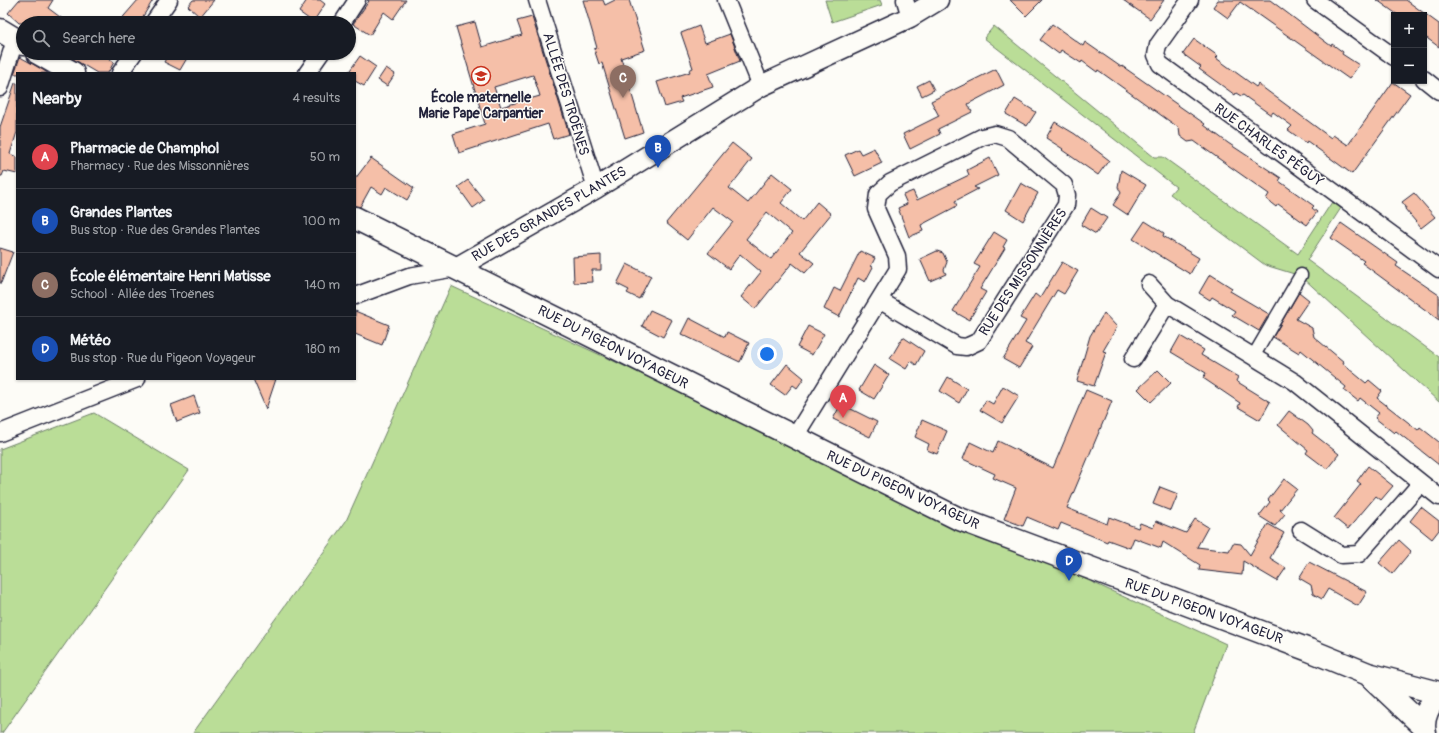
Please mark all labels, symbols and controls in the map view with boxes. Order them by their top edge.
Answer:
map controls [1391,12,1427,84]
button: + [1391,12,1427,48]
search box [16,16,356,60]
icon: search [30,27,52,49]
text: Search here [62,29,135,48]
street label: ALLÉE DES TROËNES [539,30,594,158]
button: − [1391,48,1427,84]
school or university icon: École maternelle Marie Pape Carpantier [470,65,492,87]
pin: C [610,65,636,98]
text: Nearby [32,88,81,109]
place label: École maternelle Marie Pape Carpantier [419,88,544,122]
text: 4 results [293,90,340,106]
street label: RUE CHARLES PÉGUY [1211,99,1328,190]
pin: B [645,135,671,168]
text: Pharmacie de Champhol [70,139,219,158]
text: A [41,149,49,165]
text: 50 m [310,149,340,165]
text: Pharmacy · Rue des Missonnières [70,158,249,174]
street label: RUE DES GRANDES PLANTES [469,163,629,265]
text: Grandes Plantes [70,203,172,222]
street label: RUE DES MISSONNIÈRES [975,205,1071,339]
text: B [41,213,49,229]
text: 100 m [303,213,340,229]
text: Bus stop · Rue des Grandes Plantes [70,222,260,238]
text: École élémentaire Henri Matisse [70,267,271,286]
text: C [41,277,49,293]
text: 140 m [304,277,340,293]
text: School · Allée des Troënes [70,286,214,302]
street label: RUE DU PIGEON VOYAGEUR [535,302,691,392]
text: Météo [70,331,111,350]
text: D [41,341,49,357]
text: 180 m [305,341,340,357]
your location [757,344,777,364]
text: Bus stop · Rue du Pigeon Voyageur [70,350,256,366]
pin: A [830,385,856,418]
street label: RUE DU PIGEON VOYAGEUR [824,447,982,533]
pin: D [1056,548,1082,581]
street label: RUE DU PIGEON VOYAGEUR [1123,574,1285,648]

